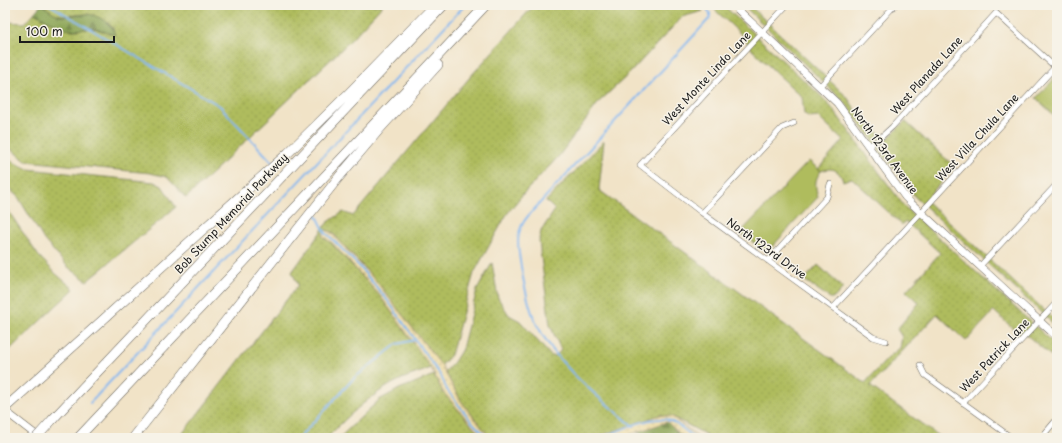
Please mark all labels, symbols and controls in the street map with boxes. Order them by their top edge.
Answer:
scale bar [20,18,114,44]
text: 100 m [26,22,63,40]
street label: West Monte Lindo Lane [658,27,754,129]
street label: West Planada Lane [886,32,966,118]
street label: West Villa Chula Lane [931,89,1023,185]
street label: North 123rd Avenue [847,103,923,197]
street label: Bob Stump Memorial Parkway [170,149,292,277]
street label: North 123rd Drive [723,213,811,283]
street label: West Patrick Lane [955,314,1033,396]

